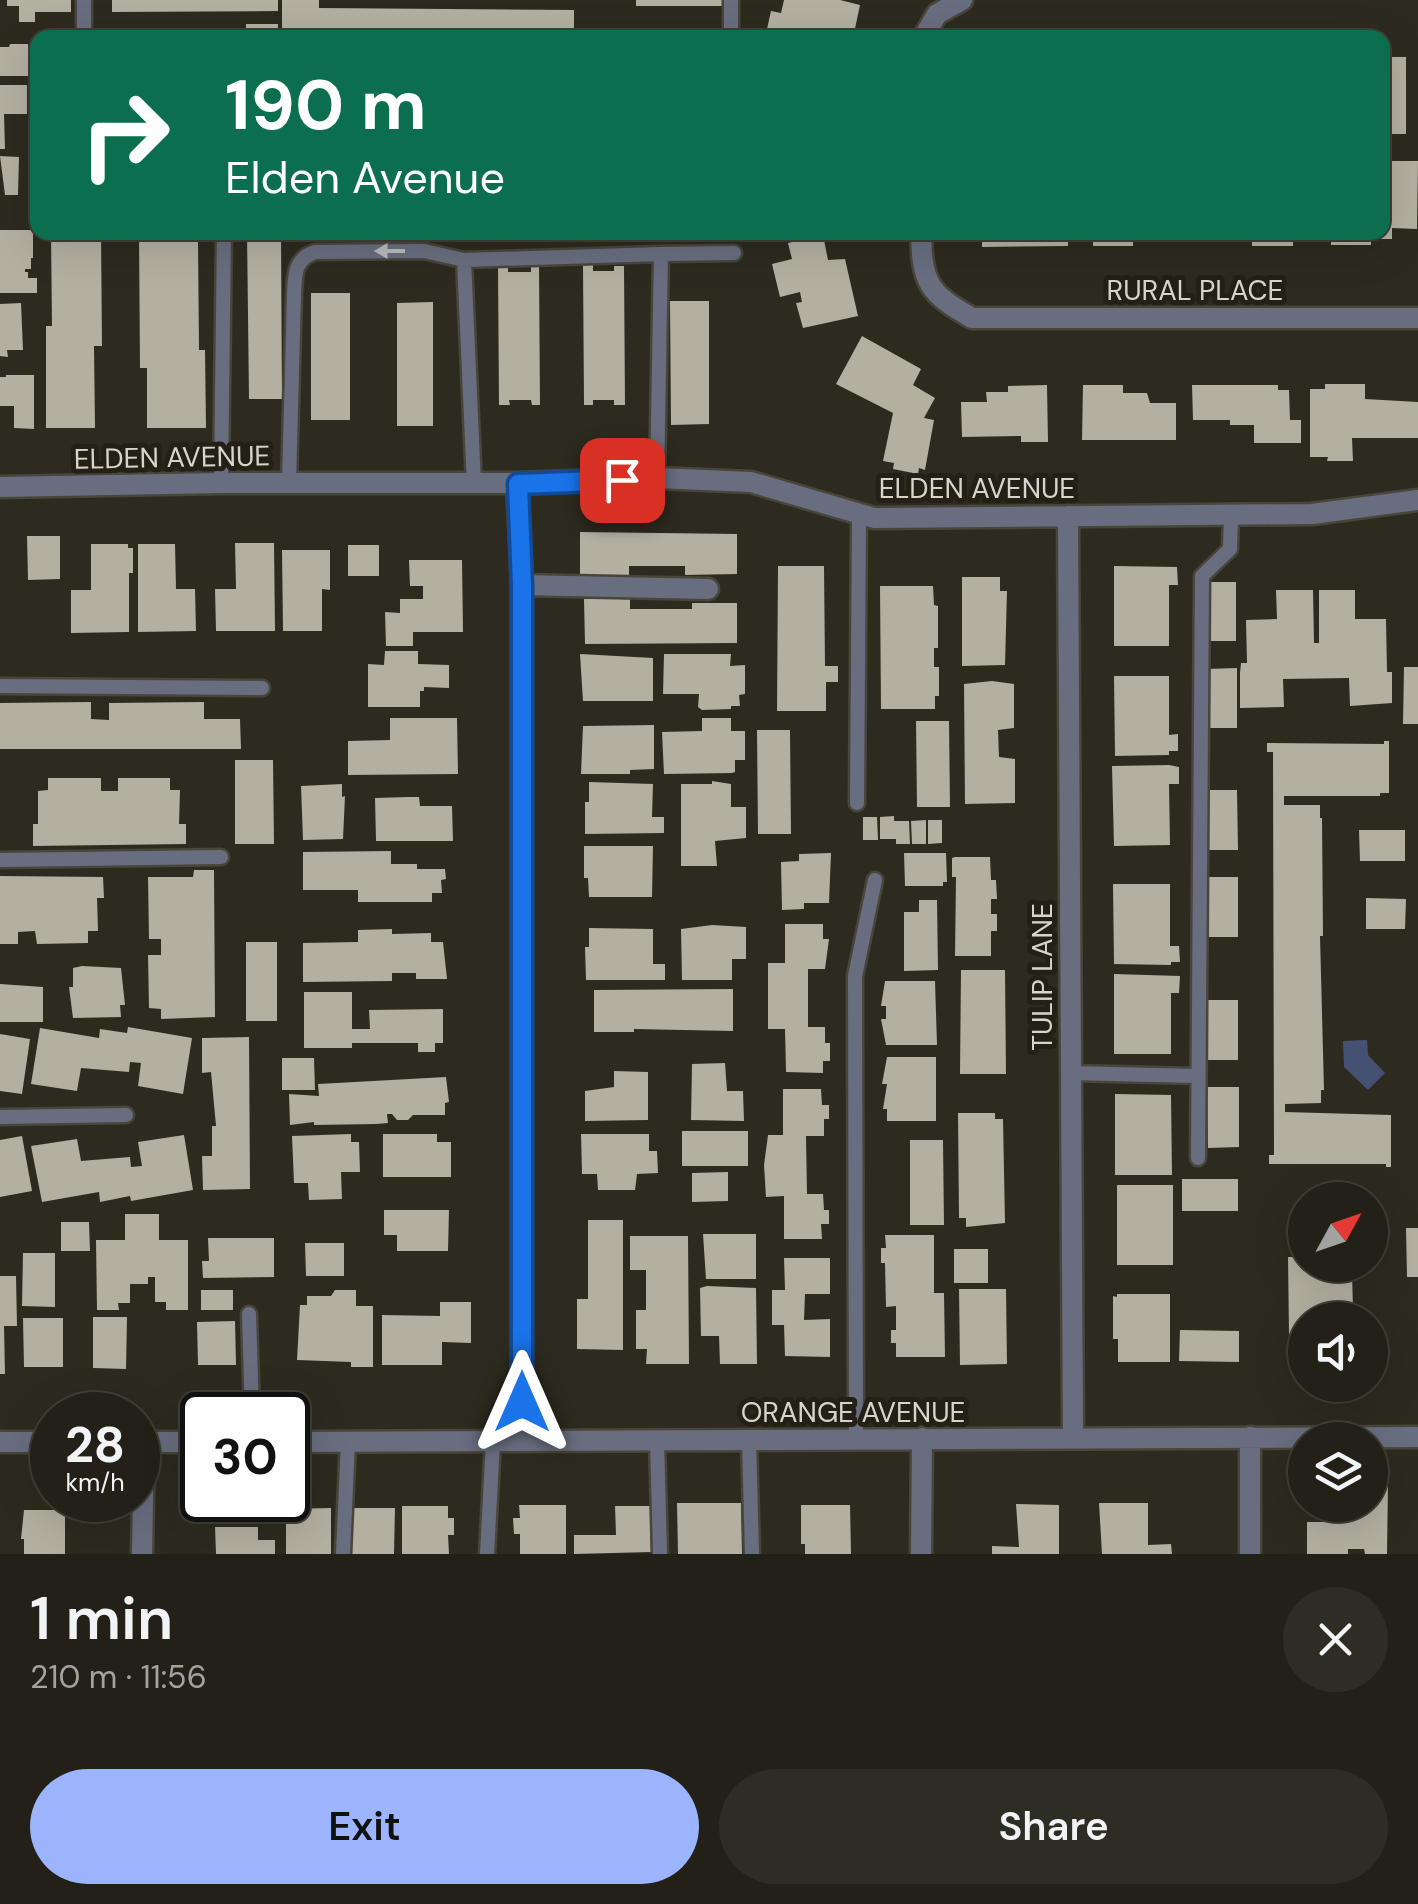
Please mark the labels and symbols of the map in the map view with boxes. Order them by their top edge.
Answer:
one-way arrow [374,243,406,259]
street label: RURAL PLACE [1107,272,1283,309]
street label: ELDEN AVENUE [73,437,271,478]
pin [580,438,665,523]
street label: ELDEN AVENUE [879,470,1075,507]
street label: TULIP LANE [1024,903,1061,1051]
north arrow [1288,1182,1388,1282]
position arrow [470,1350,574,1454]
speed limit sign: 30 [180,1392,310,1522]
street label: ORANGE AVENUE [741,1394,965,1431]

